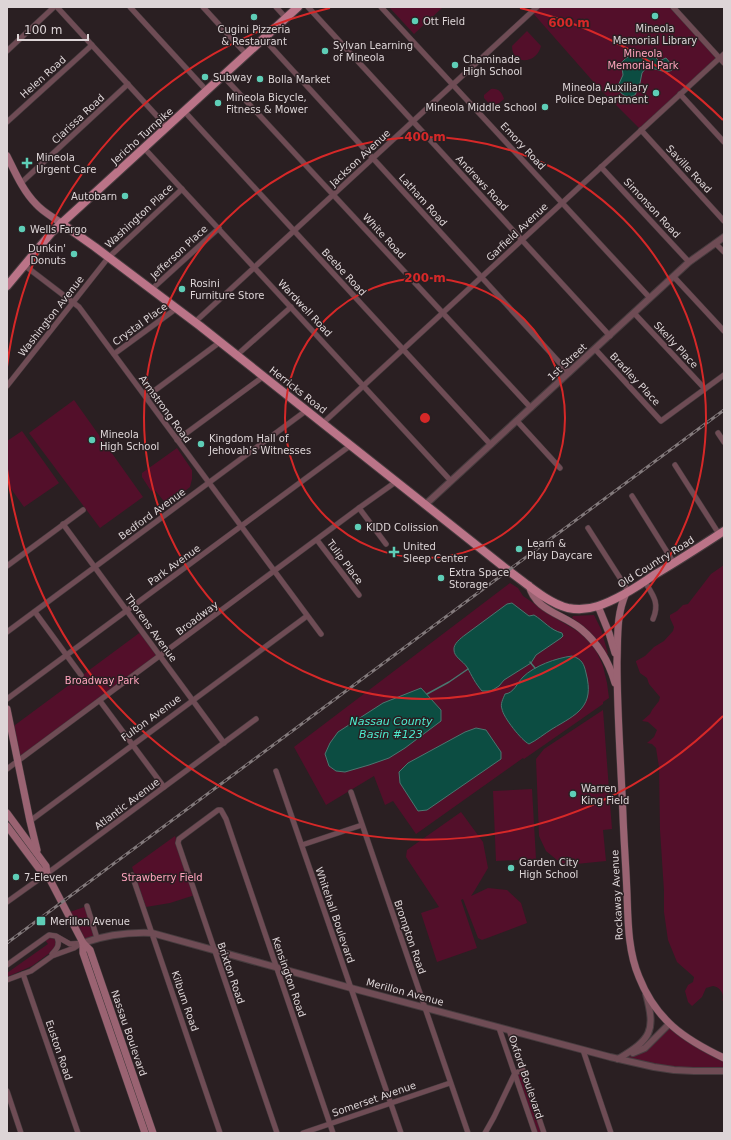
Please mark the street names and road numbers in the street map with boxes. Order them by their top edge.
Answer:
street label: Helen Road [18,54,68,100]
street label: Clarissa Road [50,92,106,146]
street label: Jericho Turnpike [108,105,175,167]
street label: Emory Road [498,120,548,172]
street label: Jackson Avenue [327,127,392,189]
street label: Saville Road [664,143,714,195]
street label: Andrews Road [454,153,510,213]
street label: Latham Road [397,172,449,228]
street label: Simonson Road [622,176,682,240]
street label: Washington Place [103,182,175,250]
street label: Garfield Avenue [484,201,550,263]
street label: White Road [360,211,408,261]
street label: Jefferson Place [148,223,210,282]
street label: Beebe Road [320,246,368,298]
street label: Washington Avenue [16,274,86,358]
street label: Wardwell Road [276,277,334,339]
street label: Crystal Place [111,300,169,348]
street label: Skelly Place [652,320,700,370]
street label: 1st Street [545,341,589,383]
street label: Bradley Place [608,350,662,408]
street label: Herricks Road [267,364,329,416]
street label: Armstrong Road [137,373,193,445]
street label: Bedford Avenue [117,486,187,542]
street label: Old Country Road [616,534,696,590]
street label: Tulip Place [324,537,365,586]
street label: Park Avenue [146,542,202,588]
street label: Thorens Avenue [122,591,179,664]
street label: Broadway [174,599,220,637]
street label: Fulton Avenue [119,693,183,743]
street label: Atlantic Avenue [92,776,162,832]
street label: Rockaway Avenue [609,850,625,940]
street label: Whitehall Boulevard [313,866,357,964]
street label: Brompton Road [392,899,428,975]
street label: Kensington Road [270,936,308,1018]
street label: Brixton Road [215,941,247,1005]
street label: Kilburn Road [169,969,201,1033]
street label: Merillon Avenue [365,976,445,1008]
street label: Nassau Boulevard [109,989,149,1077]
street label: Euston Road [44,1019,74,1081]
street label: Oxford Boulevard [507,1034,545,1120]
street label: Somerset Avenue [331,1079,417,1119]

